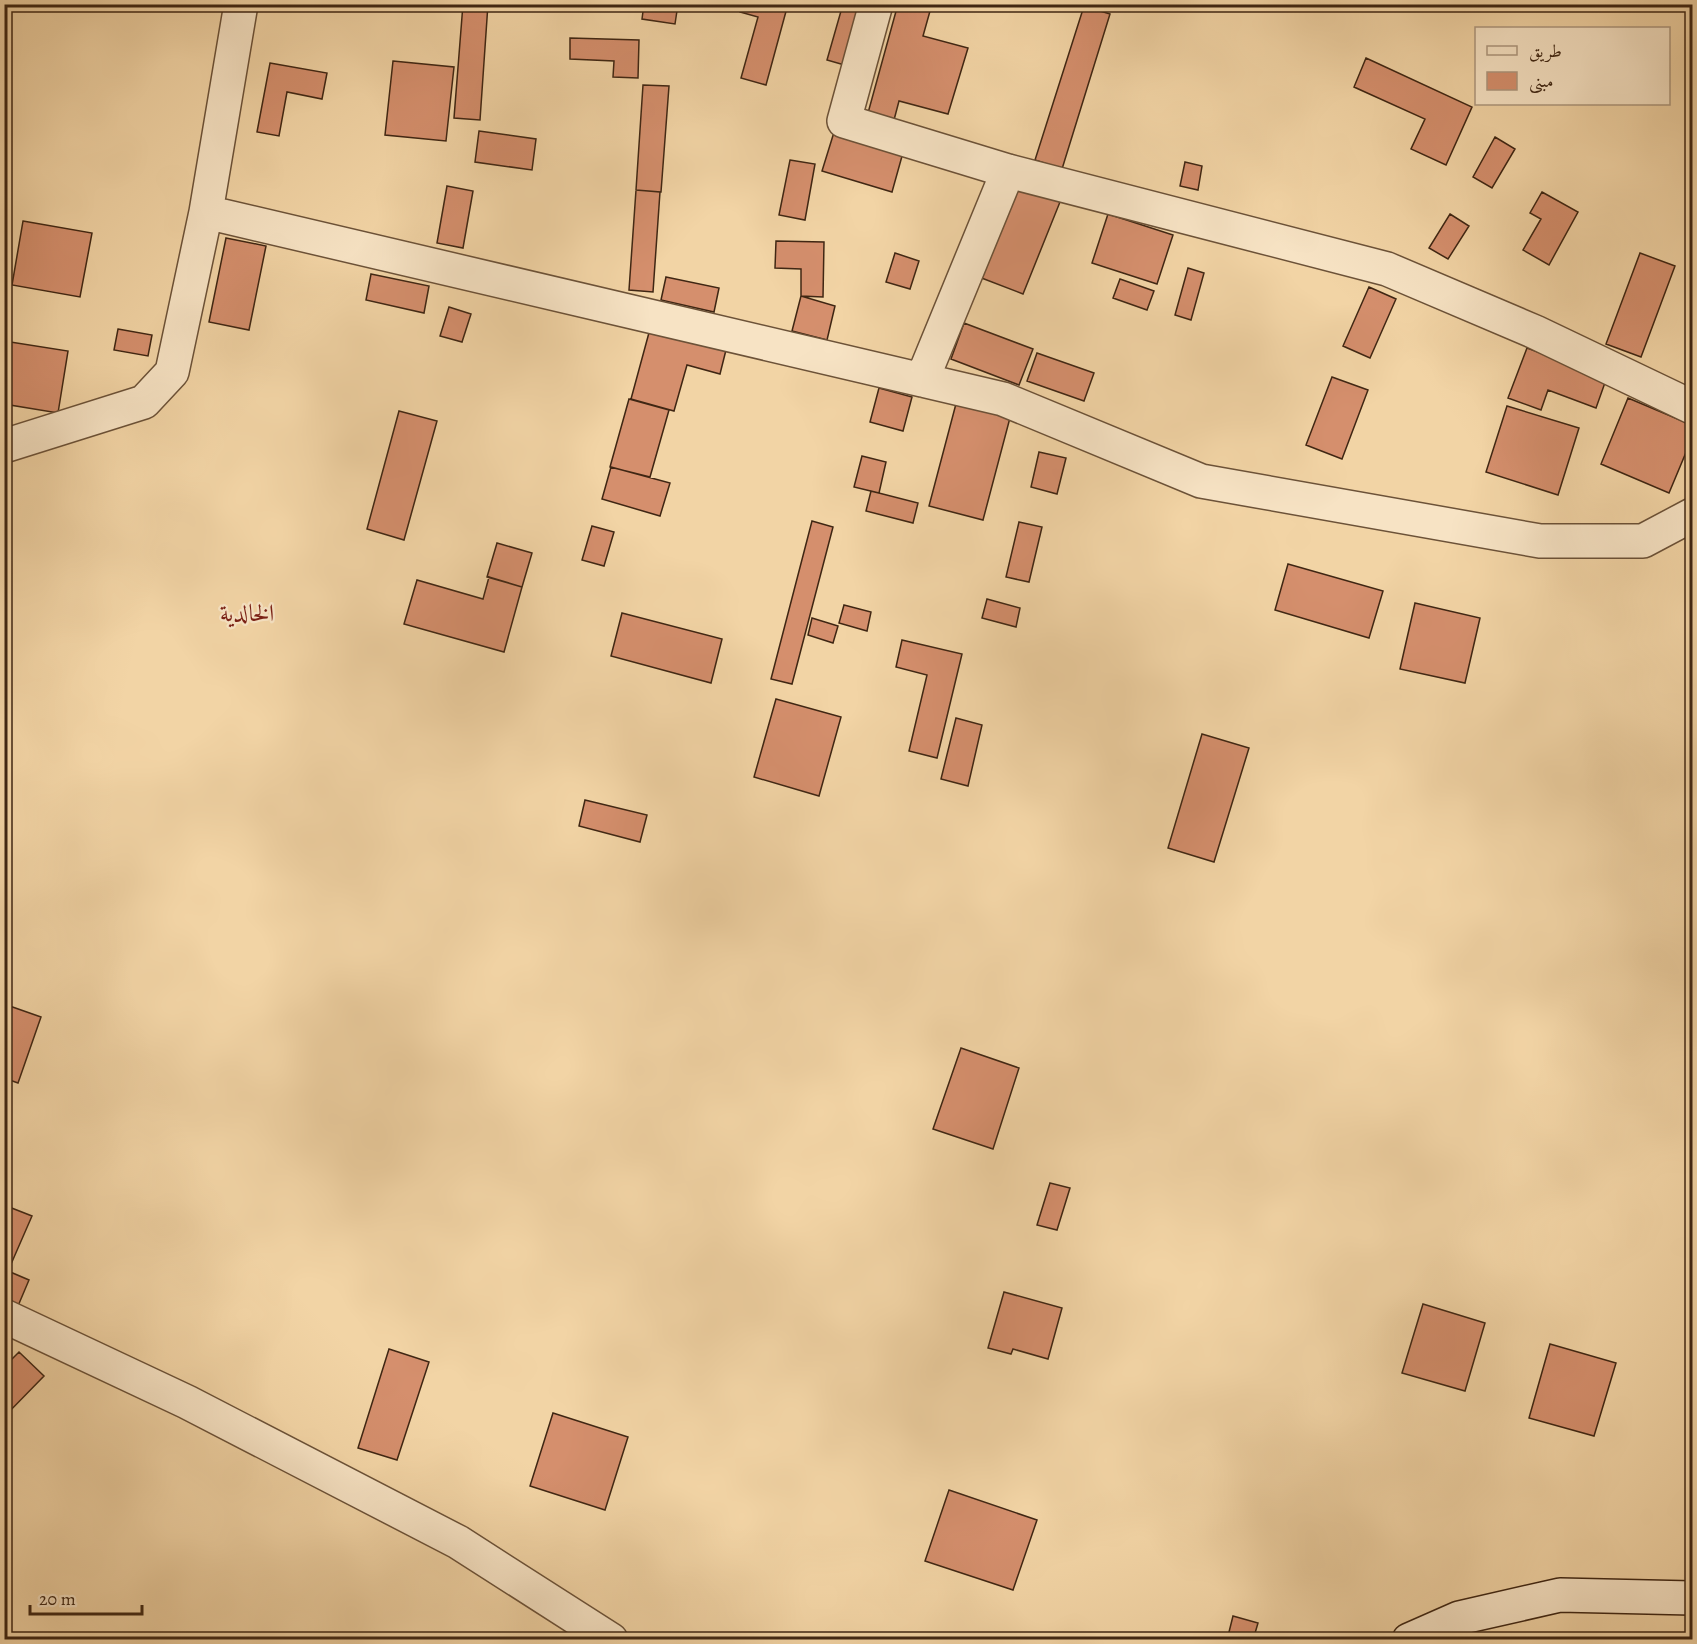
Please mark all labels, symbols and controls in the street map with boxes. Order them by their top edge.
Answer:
legend [1475,27,1670,105]
text: طريق [1529,39,1562,63]
text: مبنى [1529,69,1554,94]
district label: الخالدية [220,597,274,629]
scale bar [30,1578,142,1616]
text: 20 m [39,1587,76,1611]

